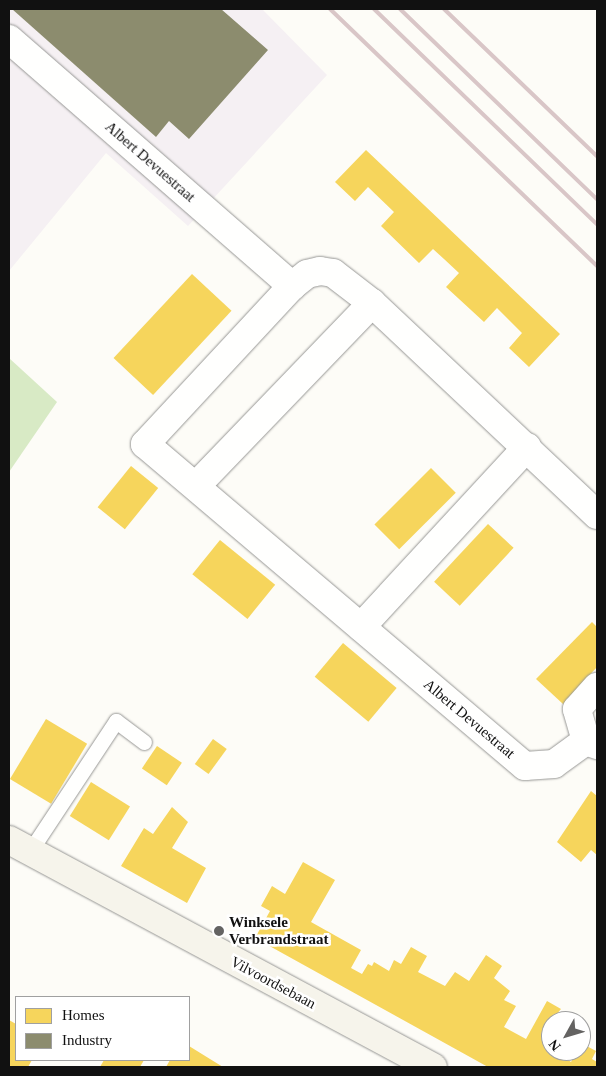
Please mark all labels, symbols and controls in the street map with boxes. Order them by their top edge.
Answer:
street label: Albert Devuestraat [101,118,199,206]
street label: Albert Devuestraat [420,676,518,762]
place label: Winksele Verbrandstraat [229,913,328,948]
marker: Winksele Verbrandstraat [213,925,225,937]
street label: Vilvoordsebaan [227,953,319,1013]
legend [15,996,190,1061]
text: Homes [62,1007,105,1023]
north arrow [541,1011,591,1061]
text: Industry [62,1032,112,1048]
text: N [546,1036,564,1054]

